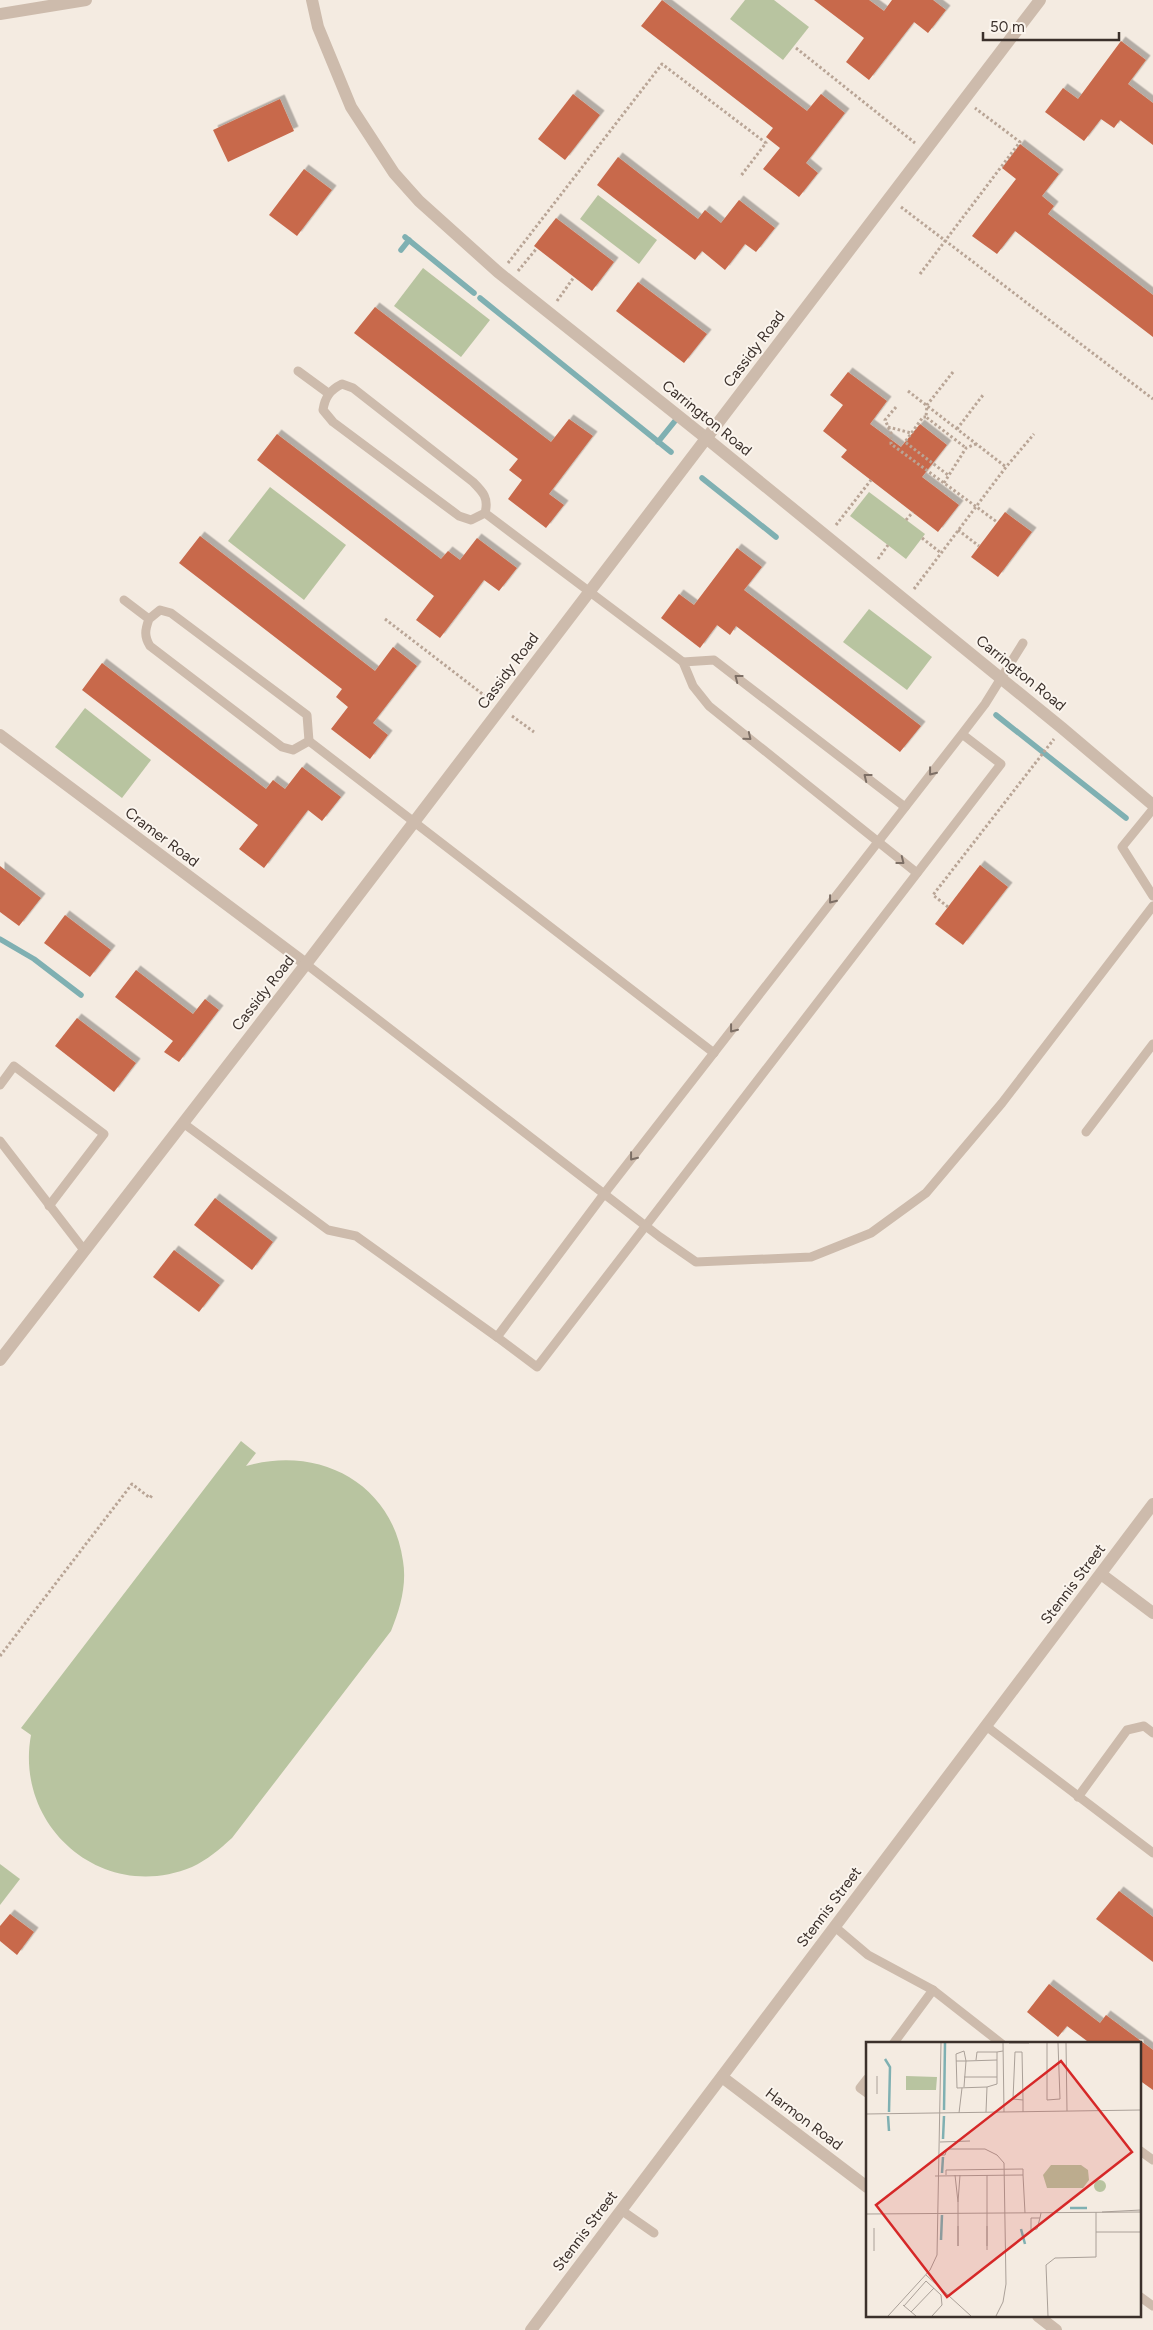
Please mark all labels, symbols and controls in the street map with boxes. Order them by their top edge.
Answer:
scale bar [983,10,1119,42]
text: 50 m [990,18,1025,36]
street label: Cassidy Road [719,307,789,391]
street label: Carrington Road [659,376,755,460]
street label: Cassidy Road [473,629,543,713]
street label: Carrington Road [973,631,1069,715]
one-way arrow [735,676,744,684]
one-way arrow [742,732,751,741]
one-way arrow [930,766,938,775]
one-way arrow [864,775,873,783]
street label: Cramer Road [122,803,202,871]
one-way arrow [895,855,905,864]
one-way arrow [829,895,838,904]
street label: Cassidy Road [228,952,298,1034]
one-way arrow [730,1023,738,1032]
one-way arrow [630,1151,639,1161]
street label: Stennis Street [1037,1540,1109,1628]
street label: Stennis Street [793,1863,865,1951]
inset map [866,2042,1140,2318]
street label: Harmon Road [762,2084,846,2154]
street label: Stennis Street [549,2187,621,2275]

